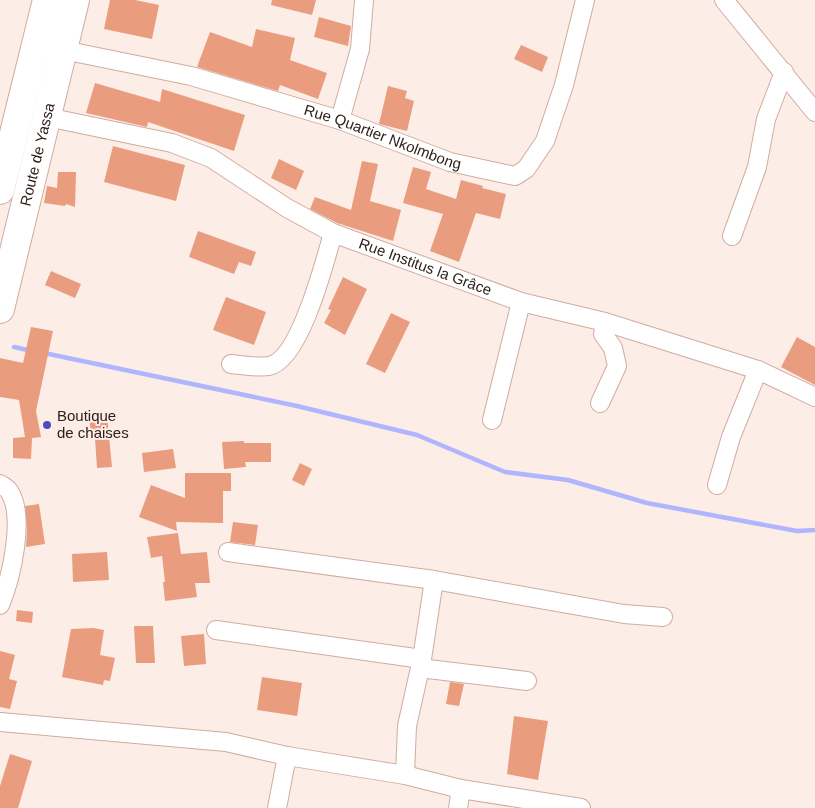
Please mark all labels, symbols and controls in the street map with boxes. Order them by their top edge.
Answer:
street label: Route de Yassa [16,101,58,208]
street label: Rue Quartier Nkolmbong [302,101,463,172]
street label: Rue Institus la Grâce [357,234,494,298]
place label: Boutique de chaises [57,407,129,441]
marker: Boutique de chaises [41,419,53,431]

